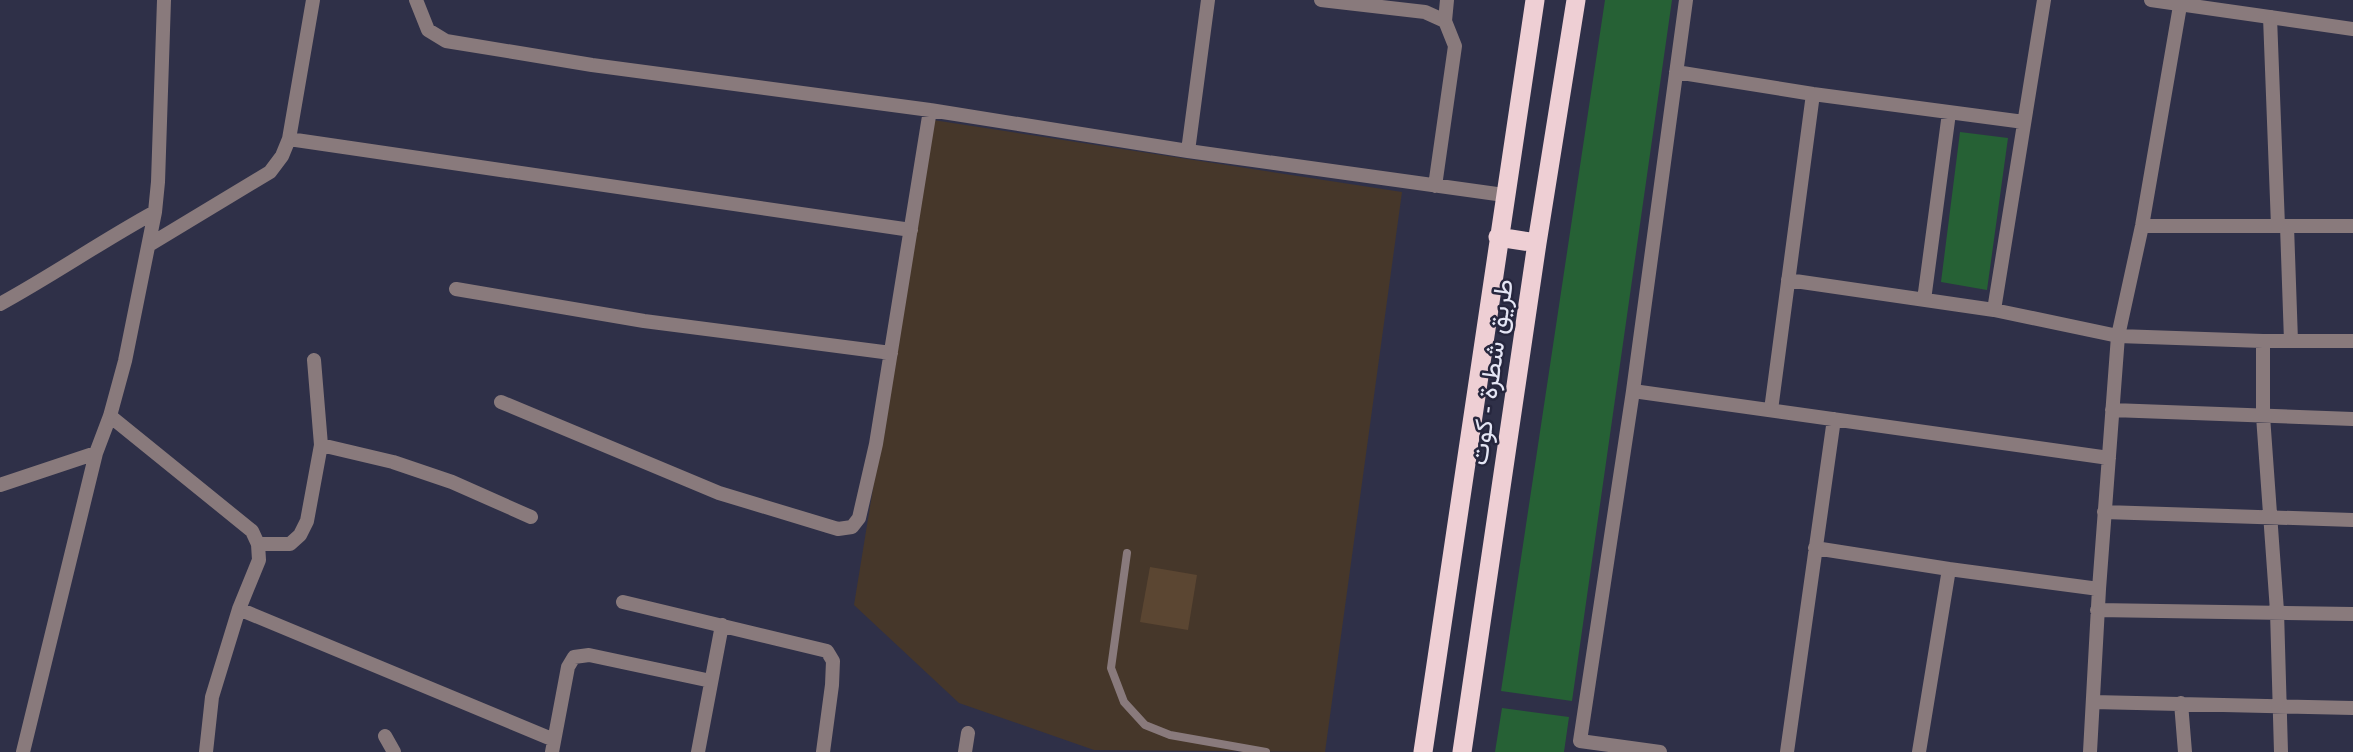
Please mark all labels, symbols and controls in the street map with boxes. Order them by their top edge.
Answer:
street label: طريق شطرة - كوت [1459,276,1523,468]

